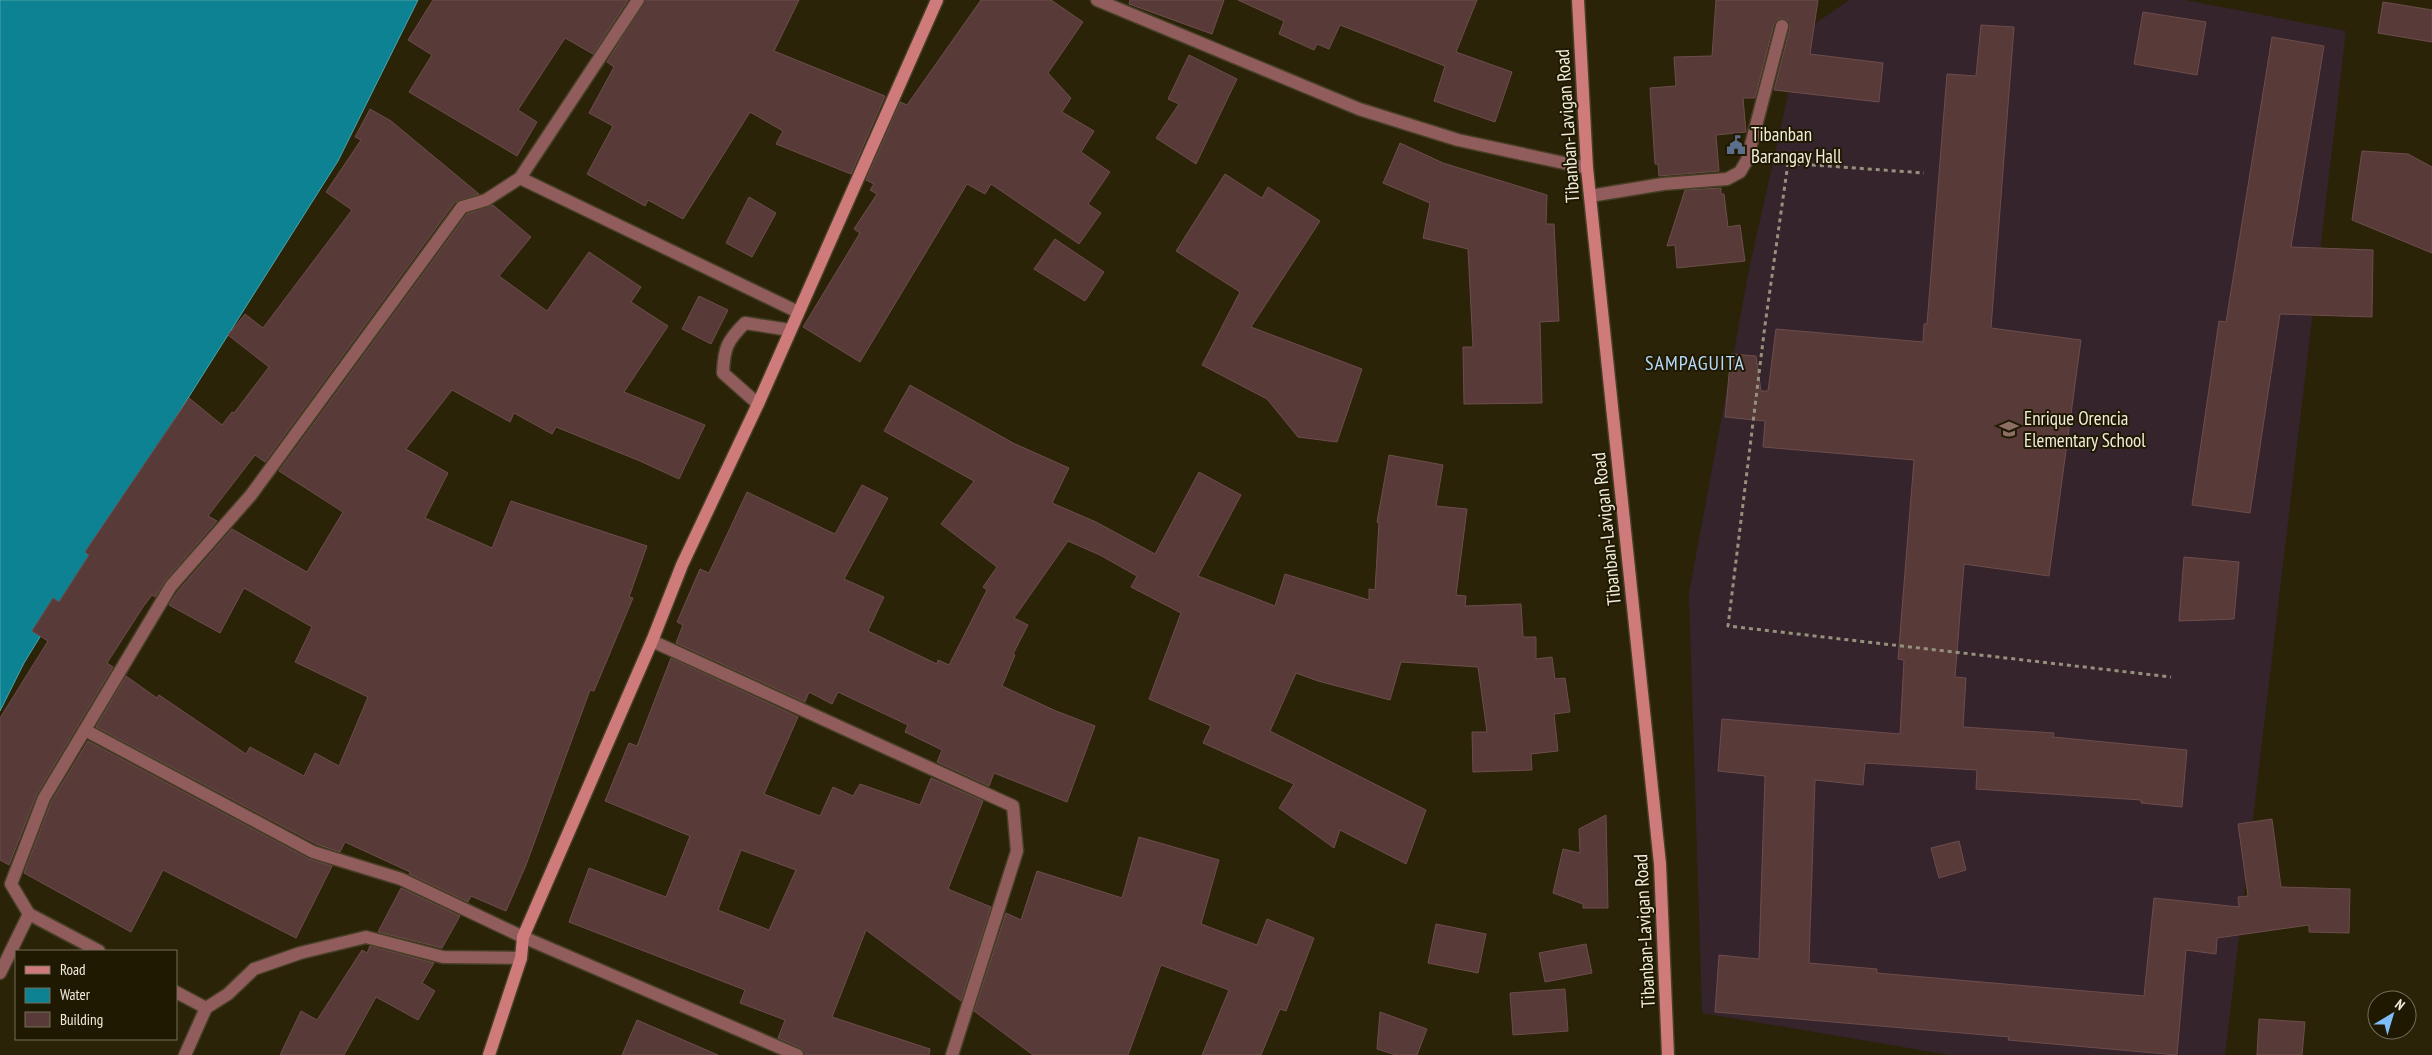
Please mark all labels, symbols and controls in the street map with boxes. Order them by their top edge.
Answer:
street label: Tibanban-Lavigan Road [1550,48,1584,204]
place label: Tibanban Barangay Hall [1751,122,1842,168]
public building icon: Tibanban Barangay Hall [1725,134,1747,156]
district label: SAMPAGUITA [1645,350,1745,376]
place label: Enrique Orencia Elementary School [2024,406,2146,452]
school or university icon: Enrique Orencia Elementary School [1998,418,2020,440]
street label: Tibanban-Lavigan Road [1586,451,1626,607]
street label: Tibanban-Lavigan Road [1628,854,1660,1008]
legend [15,950,178,1040]
text: Road [60,960,86,979]
text: Water [60,985,91,1004]
north arrow [2367,990,2417,1040]
text: N [2391,995,2409,1014]
text: Building [60,1010,103,1029]

